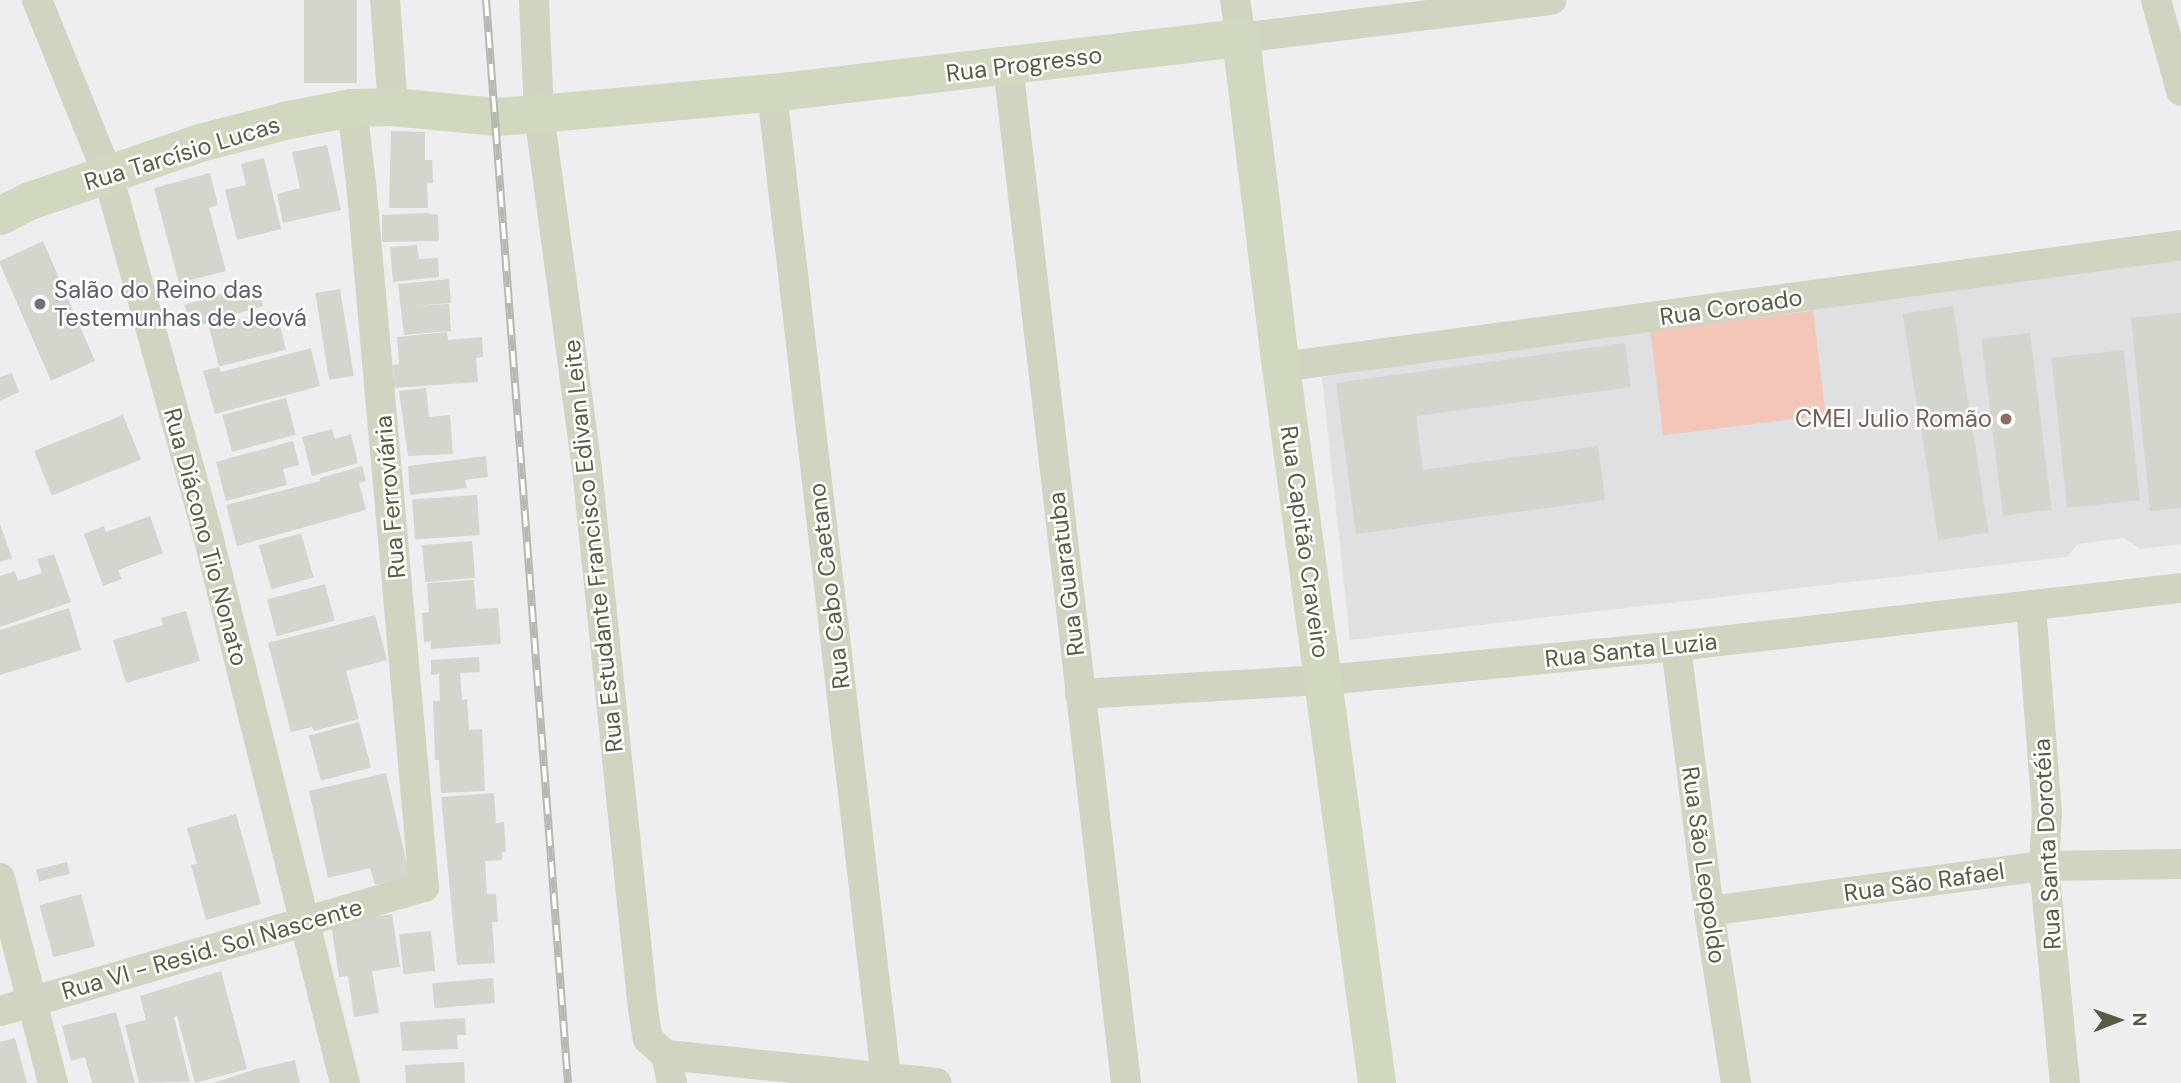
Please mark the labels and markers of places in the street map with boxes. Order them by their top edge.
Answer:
place label: Salão do Reino das Testemunhas de Jeová [54,276,307,332]
marker: Salão do Reino das Testemunhas de Jeová [32,296,48,312]
place label: CMEI Julio Romão [1795,405,1992,433]
marker: CMEI Julio Romão [1998,411,2014,427]

